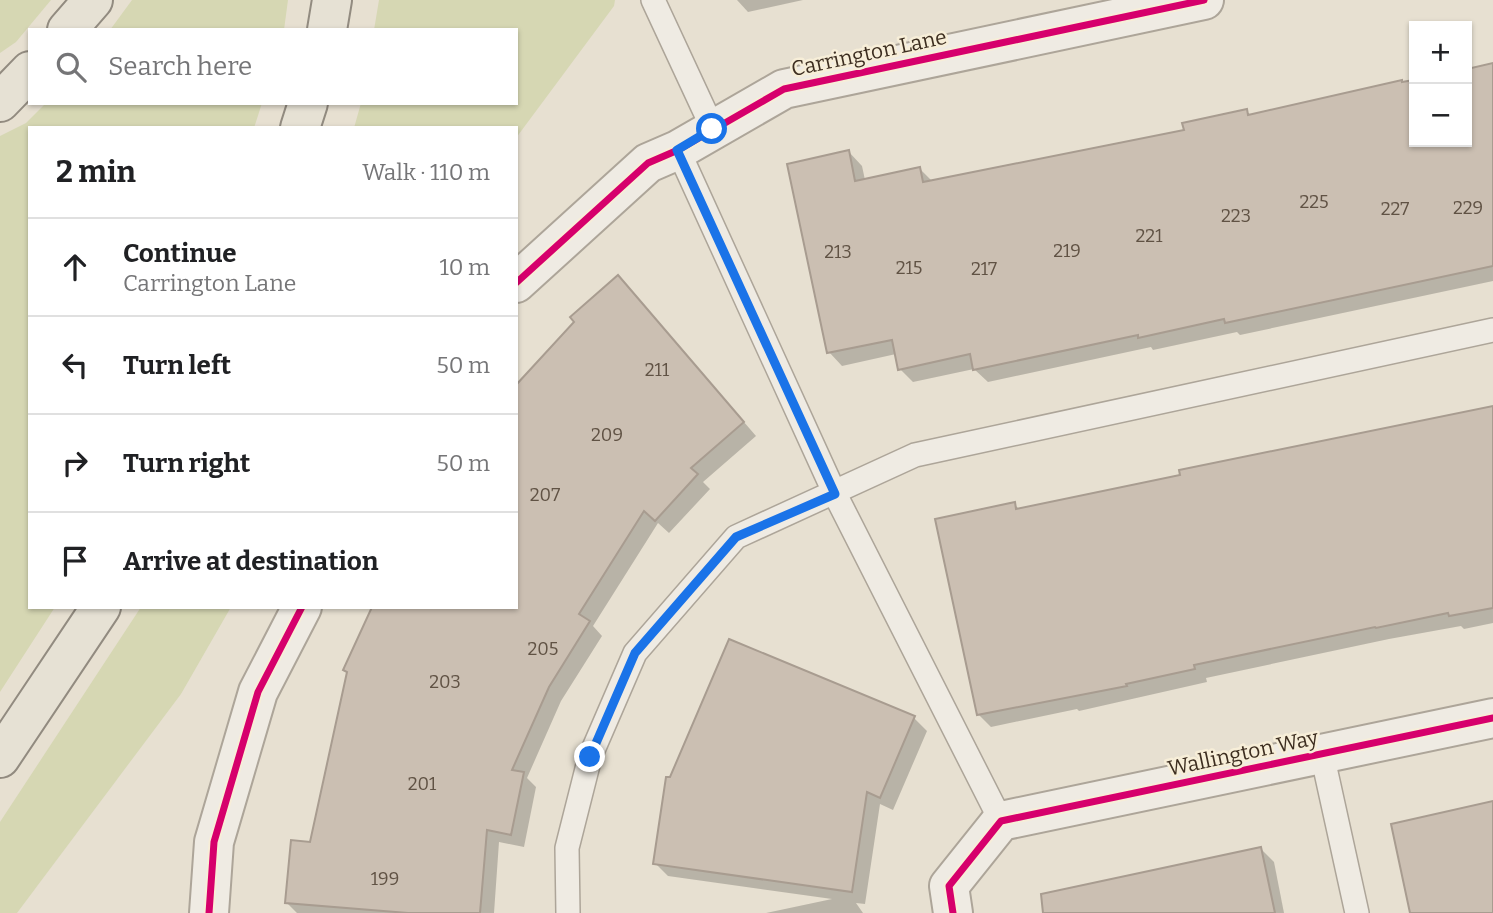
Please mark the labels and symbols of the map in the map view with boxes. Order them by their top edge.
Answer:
street label: Carrington Lane [789,24,949,82]
route start [696,113,727,144]
house number: 225 [1299,191,1329,213]
house number: 229 [1453,197,1483,219]
house number: 227 [1381,198,1409,220]
house number: 223 [1221,205,1251,227]
house number: 221 [1136,225,1163,247]
house number: 219 [1053,240,1081,262]
house number: 213 [824,241,852,263]
house number: 215 [896,257,922,279]
house number: 217 [971,258,997,280]
house number: 211 [645,359,670,381]
house number: 209 [591,424,623,446]
house number: 207 [530,484,560,506]
house number: 205 [528,638,558,660]
house number: 203 [429,671,461,693]
street label: Wallington Way [1165,724,1321,782]
route end [574,741,605,772]
house number: 201 [408,773,437,795]
house number: 199 [371,868,399,890]

